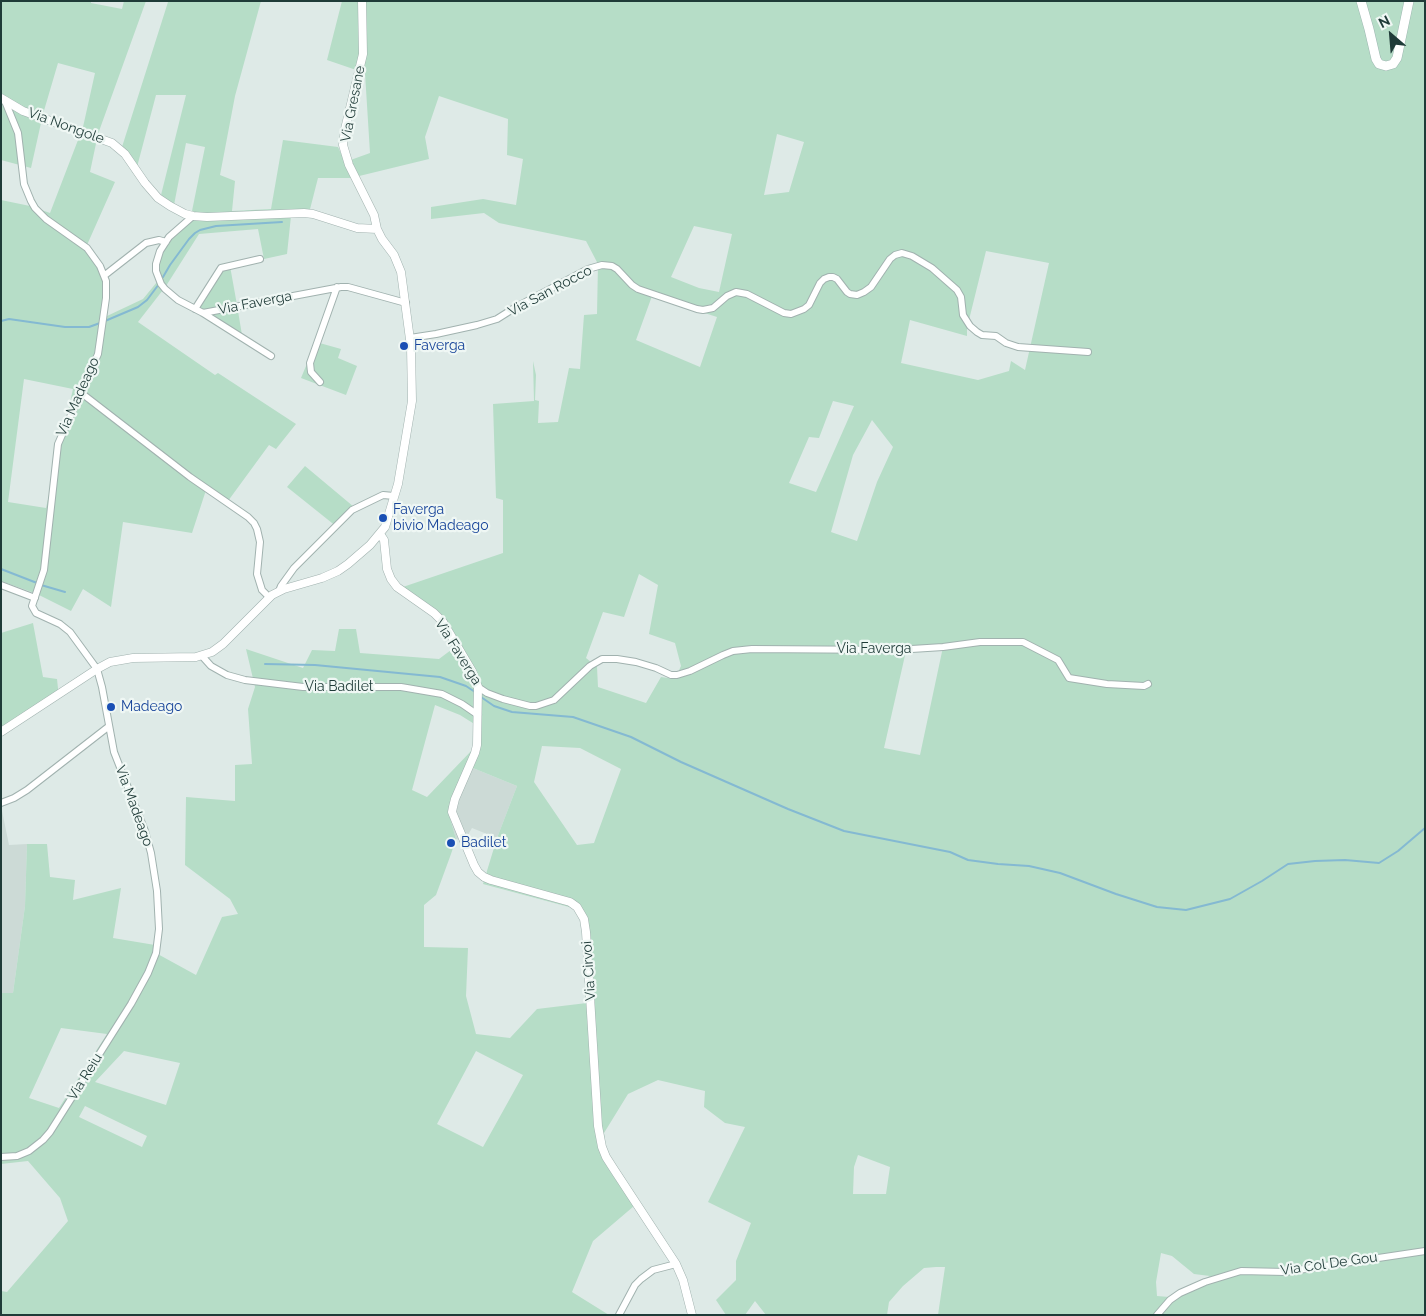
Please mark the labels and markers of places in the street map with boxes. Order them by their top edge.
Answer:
place label: Faverga [414,338,465,354]
marker: Faverga [398,340,410,352]
place label: Faverga bivio Madeago [393,502,488,534]
marker: Faverga bivio Madeago [377,512,389,524]
place label: Madeago [121,699,182,715]
marker: Madeago [105,701,117,713]
place label: Badilet [461,835,506,851]
marker: Badilet [445,837,457,849]

